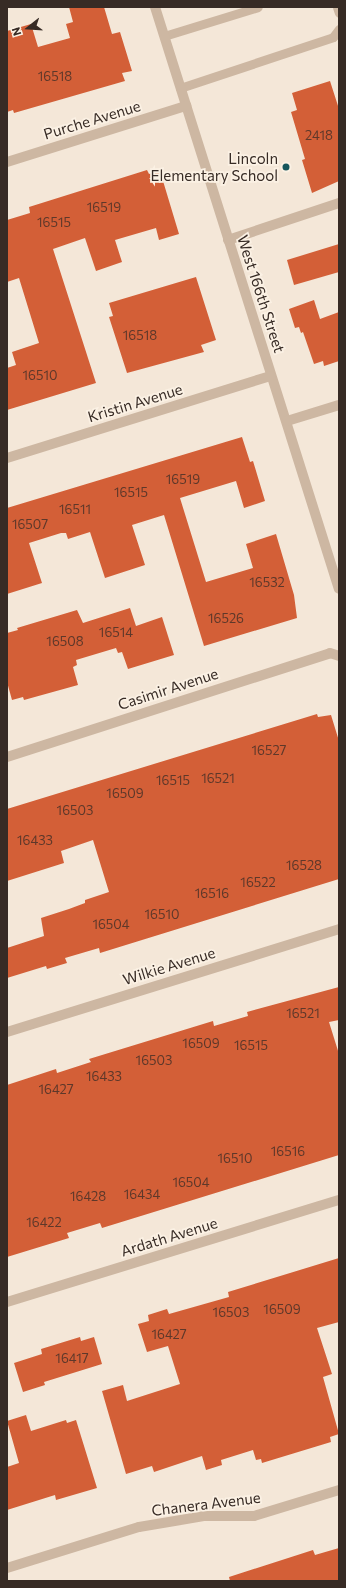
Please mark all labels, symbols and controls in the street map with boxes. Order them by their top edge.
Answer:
north arrow [8,8,48,48]
text: N [9,26,23,38]
house number: 16518 [38,68,72,84]
street label: Purche Avenue [41,97,143,143]
house number: 2418 [305,127,333,143]
place label: Lincoln Elementary School [151,149,278,184]
marker: Lincoln Elementary School [281,162,291,172]
house number: 16519 [87,199,121,215]
house number: 16515 [37,214,71,230]
street label: West 166th Street [233,233,289,355]
house number: 16518 [123,327,157,343]
house number: 16510 [23,367,57,383]
street label: Kristin Avenue [85,380,185,426]
house number: 16519 [166,471,200,487]
house number: 16515 [114,484,148,500]
house number: 16511 [59,501,91,517]
house number: 16507 [12,516,48,532]
house number: 16532 [249,574,285,590]
house number: 16526 [208,610,244,626]
house number: 16514 [99,624,133,640]
house number: 16508 [46,633,84,649]
street label: Casimir Avenue [115,664,221,714]
house number: 16527 [252,742,286,758]
house number: 16521 [201,770,235,786]
house number: 16515 [156,772,190,788]
house number: 16509 [106,785,144,801]
house number: 16503 [57,802,93,818]
house number: 16433 [17,832,53,848]
house number: 16528 [286,857,322,873]
house number: 16522 [240,874,276,890]
house number: 16516 [195,885,229,901]
house number: 16510 [145,906,179,922]
house number: 16504 [92,916,130,932]
street label: Wilkie Avenue [121,943,217,989]
house number: 16521 [286,1005,320,1021]
house number: 16509 [182,1035,220,1051]
house number: 16515 [234,1037,268,1053]
house number: 16503 [136,1052,172,1068]
house number: 16433 [86,1068,122,1084]
house number: 16427 [38,1081,74,1097]
house number: 16516 [271,1143,305,1159]
house number: 16510 [218,1150,252,1166]
house number: 16504 [172,1174,210,1190]
house number: 16434 [124,1186,160,1202]
house number: 16428 [70,1188,106,1204]
house number: 16422 [26,1214,62,1230]
street label: Ardath Avenue [118,1214,220,1260]
house number: 16509 [263,1301,301,1317]
house number: 16503 [213,1304,249,1320]
house number: 16427 [151,1326,187,1342]
house number: 16417 [55,1350,89,1366]
street label: Chanera Avenue [150,1488,262,1520]

